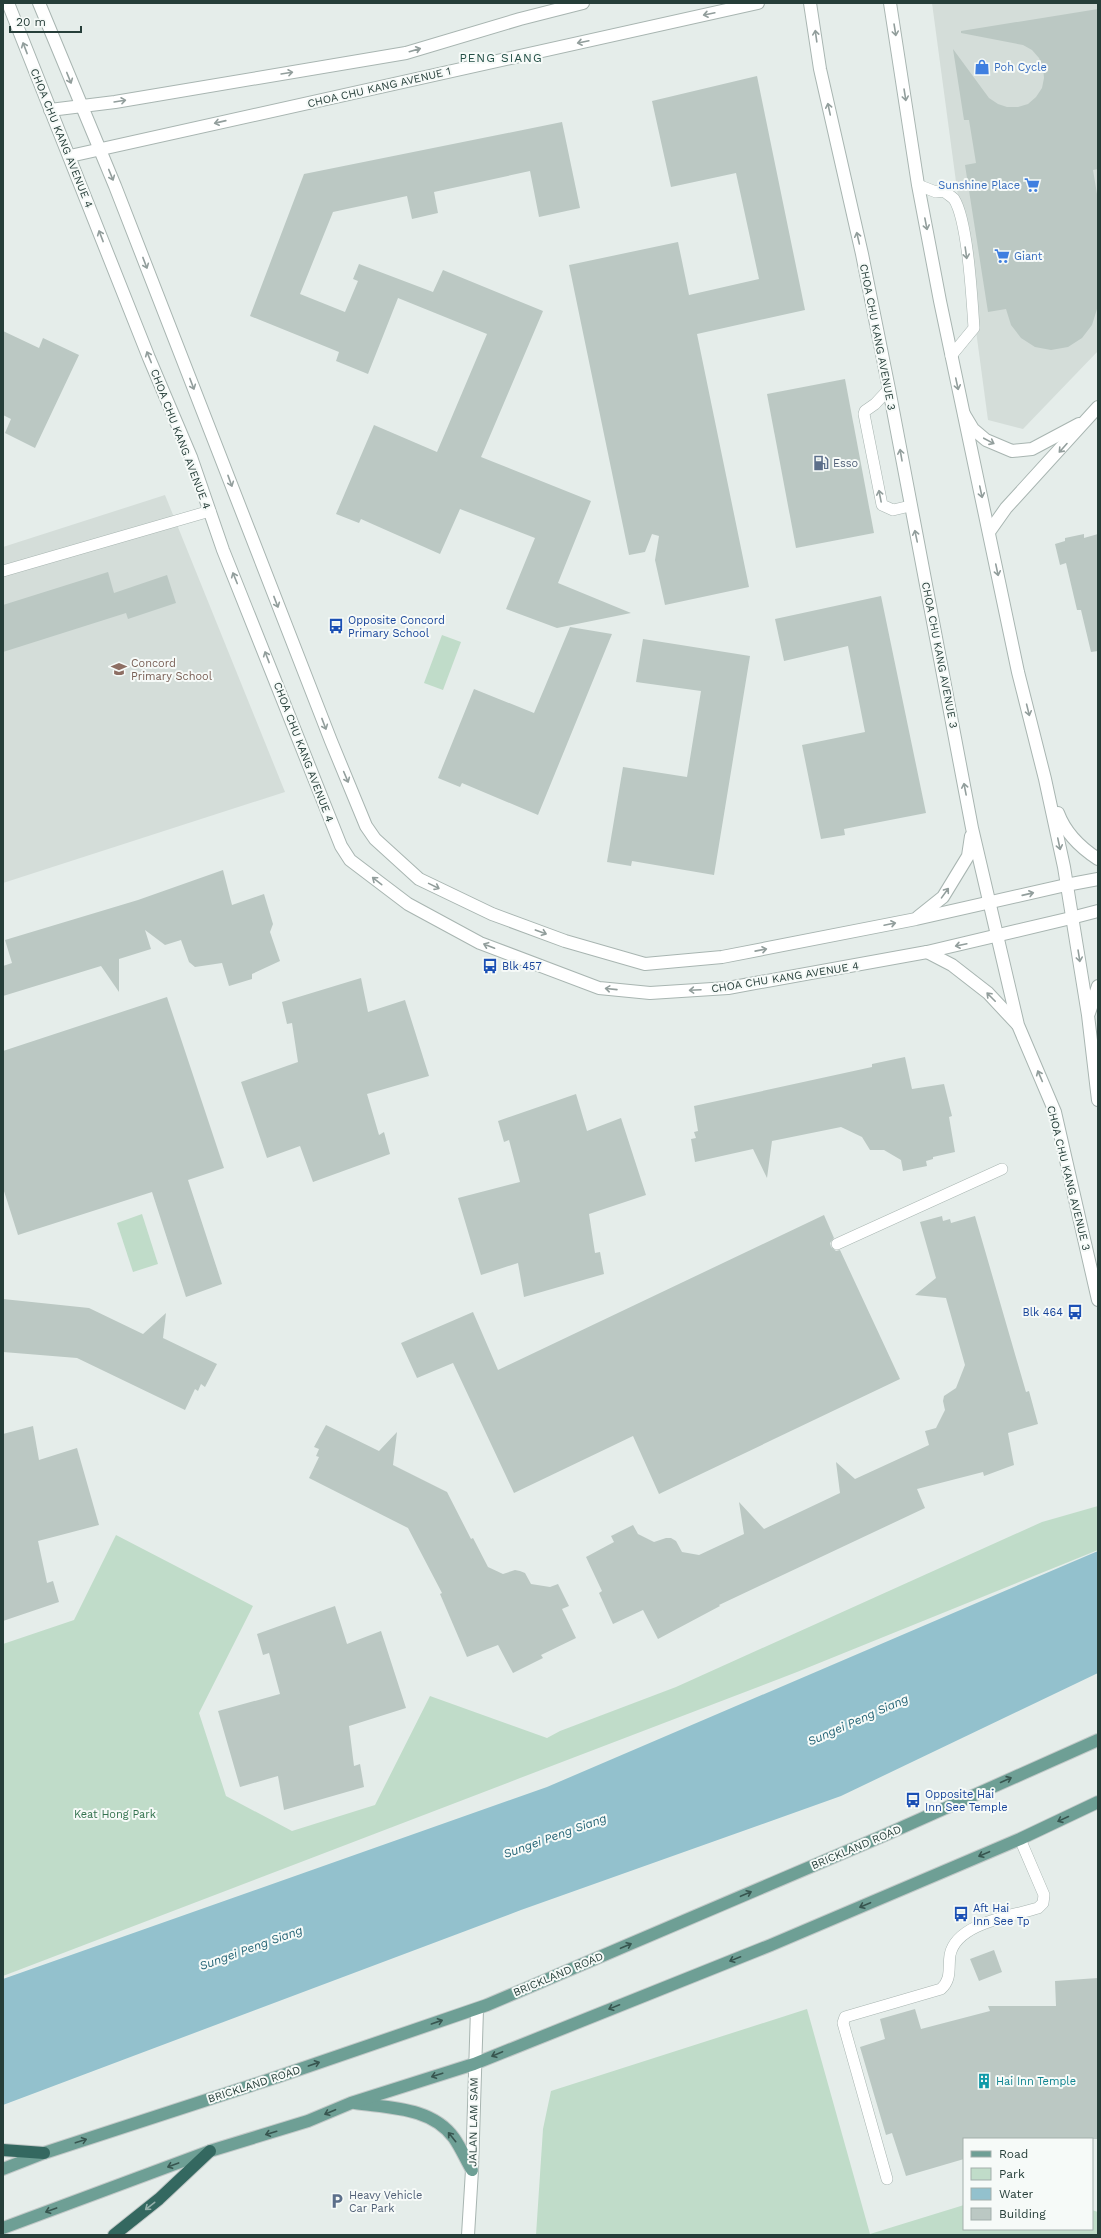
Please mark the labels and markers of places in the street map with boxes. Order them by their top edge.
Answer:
shop icon: Poh Cycle [973,58,991,76]
place label: Poh Cycle [994,61,1047,74]
supermarket icon: Sunshine Place [1023,176,1041,194]
place label: Sunshine Place [938,179,1020,192]
supermarket icon: Giant [993,247,1011,265]
place label: Giant [1014,250,1043,263]
fuel station icon: Esso [812,454,830,472]
place label: Esso [833,457,858,470]
place label: Opposite Concord Primary School [348,614,445,640]
bus stop icon: Opposite Concord Primary School [327,617,345,635]
place label: Concord Primary School [131,657,213,683]
school or university icon: Concord Primary School [110,660,128,678]
bus stop icon: Blk 457 [481,957,499,975]
place label: Blk 457 [502,960,542,973]
bus stop icon: Blk 464 [1066,1303,1084,1321]
place label: Blk 464 [1023,1306,1063,1319]
place label: Opposite Hai Inn See Temple [925,1788,1008,1814]
bus stop icon: Opposite Hai Inn See Temple [904,1791,922,1809]
place label: Aft Hai Inn See Tp [973,1902,1030,1928]
bus stop icon: Aft Hai Inn See Tp [952,1905,970,1923]
building icon: Hai Inn Temple [975,2072,993,2090]
place label: Hai Inn Temple [996,2075,1076,2088]
place label: Heavy Vehicle Car Park [349,2189,422,2215]
parking icon: Heavy Vehicle Car Park [328,2192,346,2210]

